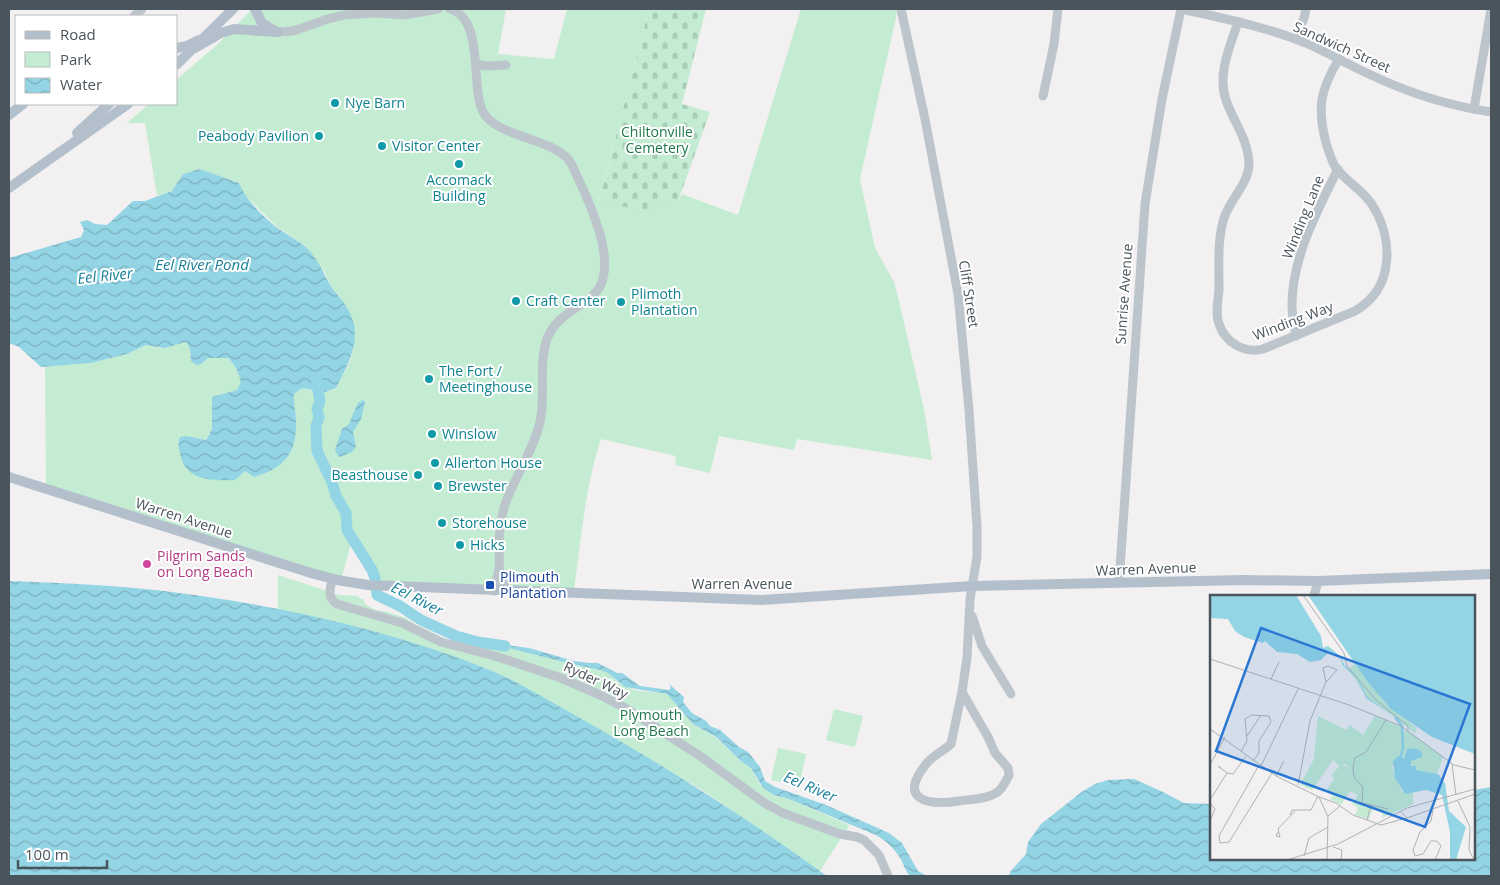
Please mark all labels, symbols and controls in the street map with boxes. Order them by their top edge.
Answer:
legend [15,15,178,105]
street label: Sandwich Street [1290,17,1394,77]
text: Road [60,24,96,44]
text: Park [60,49,91,69]
text: Water [60,74,102,94]
place label: Nye Barn [345,93,405,112]
marker: Nye Barn [329,97,341,109]
park label: Chiltonville Cemetery [621,122,693,157]
place label: Peabody Pavilion [198,126,309,145]
marker: Peabody Pavilion [313,130,325,142]
place label: Visitor Center [392,136,481,155]
marker: Visitor Center [376,140,388,152]
marker: Accomack Building [453,158,465,170]
place label: Accomack Building [426,170,492,205]
street label: Winding Lane [1277,172,1328,261]
street label: Sunrise Avenue [1111,243,1137,345]
water label: Eel River Pond [155,254,249,274]
street label: Cliff Street [955,259,984,329]
water label: Eel River [76,262,135,288]
place label: Plimoth Plantation [631,284,698,319]
place label: Craft Center [526,291,606,310]
marker: Craft Center [510,295,522,307]
marker: Plimoth Plantation [615,296,627,308]
street label: Winding Way [1250,296,1337,345]
place label: The Fort / Meetinghouse [439,361,532,396]
marker: The Fort / Meetinghouse [423,373,435,385]
place label: Winslow [442,424,497,443]
marker: Winslow [426,428,438,440]
place label: Allerton House [445,453,542,472]
marker: Allerton House [429,457,441,469]
place label: Beasthouse [332,465,408,484]
marker: Beasthouse [412,469,424,481]
place label: Brewster [448,476,507,495]
marker: Brewster [432,480,444,492]
street label: Warren Avenue [133,493,235,542]
place label: Storehouse [452,513,527,532]
marker: Storehouse [436,517,448,529]
place label: Hicks [470,535,505,554]
marker: Hicks [454,539,466,551]
place label: Pilgrim Sands on Long Beach [157,546,253,581]
street label: Warren Avenue [1095,557,1197,580]
marker: Pilgrim Sands on Long Beach [141,558,153,570]
place label: Plimouth Plantation [500,567,567,602]
street label: Warren Avenue [692,574,793,593]
water label: Eel River [388,577,448,620]
marker: Plimouth Plantation [484,579,496,591]
inset map [1210,595,1475,860]
street label: Ryder Way [561,656,632,703]
park label: Plymouth Long Beach [613,705,689,740]
water label: Eel River [781,766,841,807]
scale bar [18,838,106,870]
text: 100 m [25,844,69,864]

